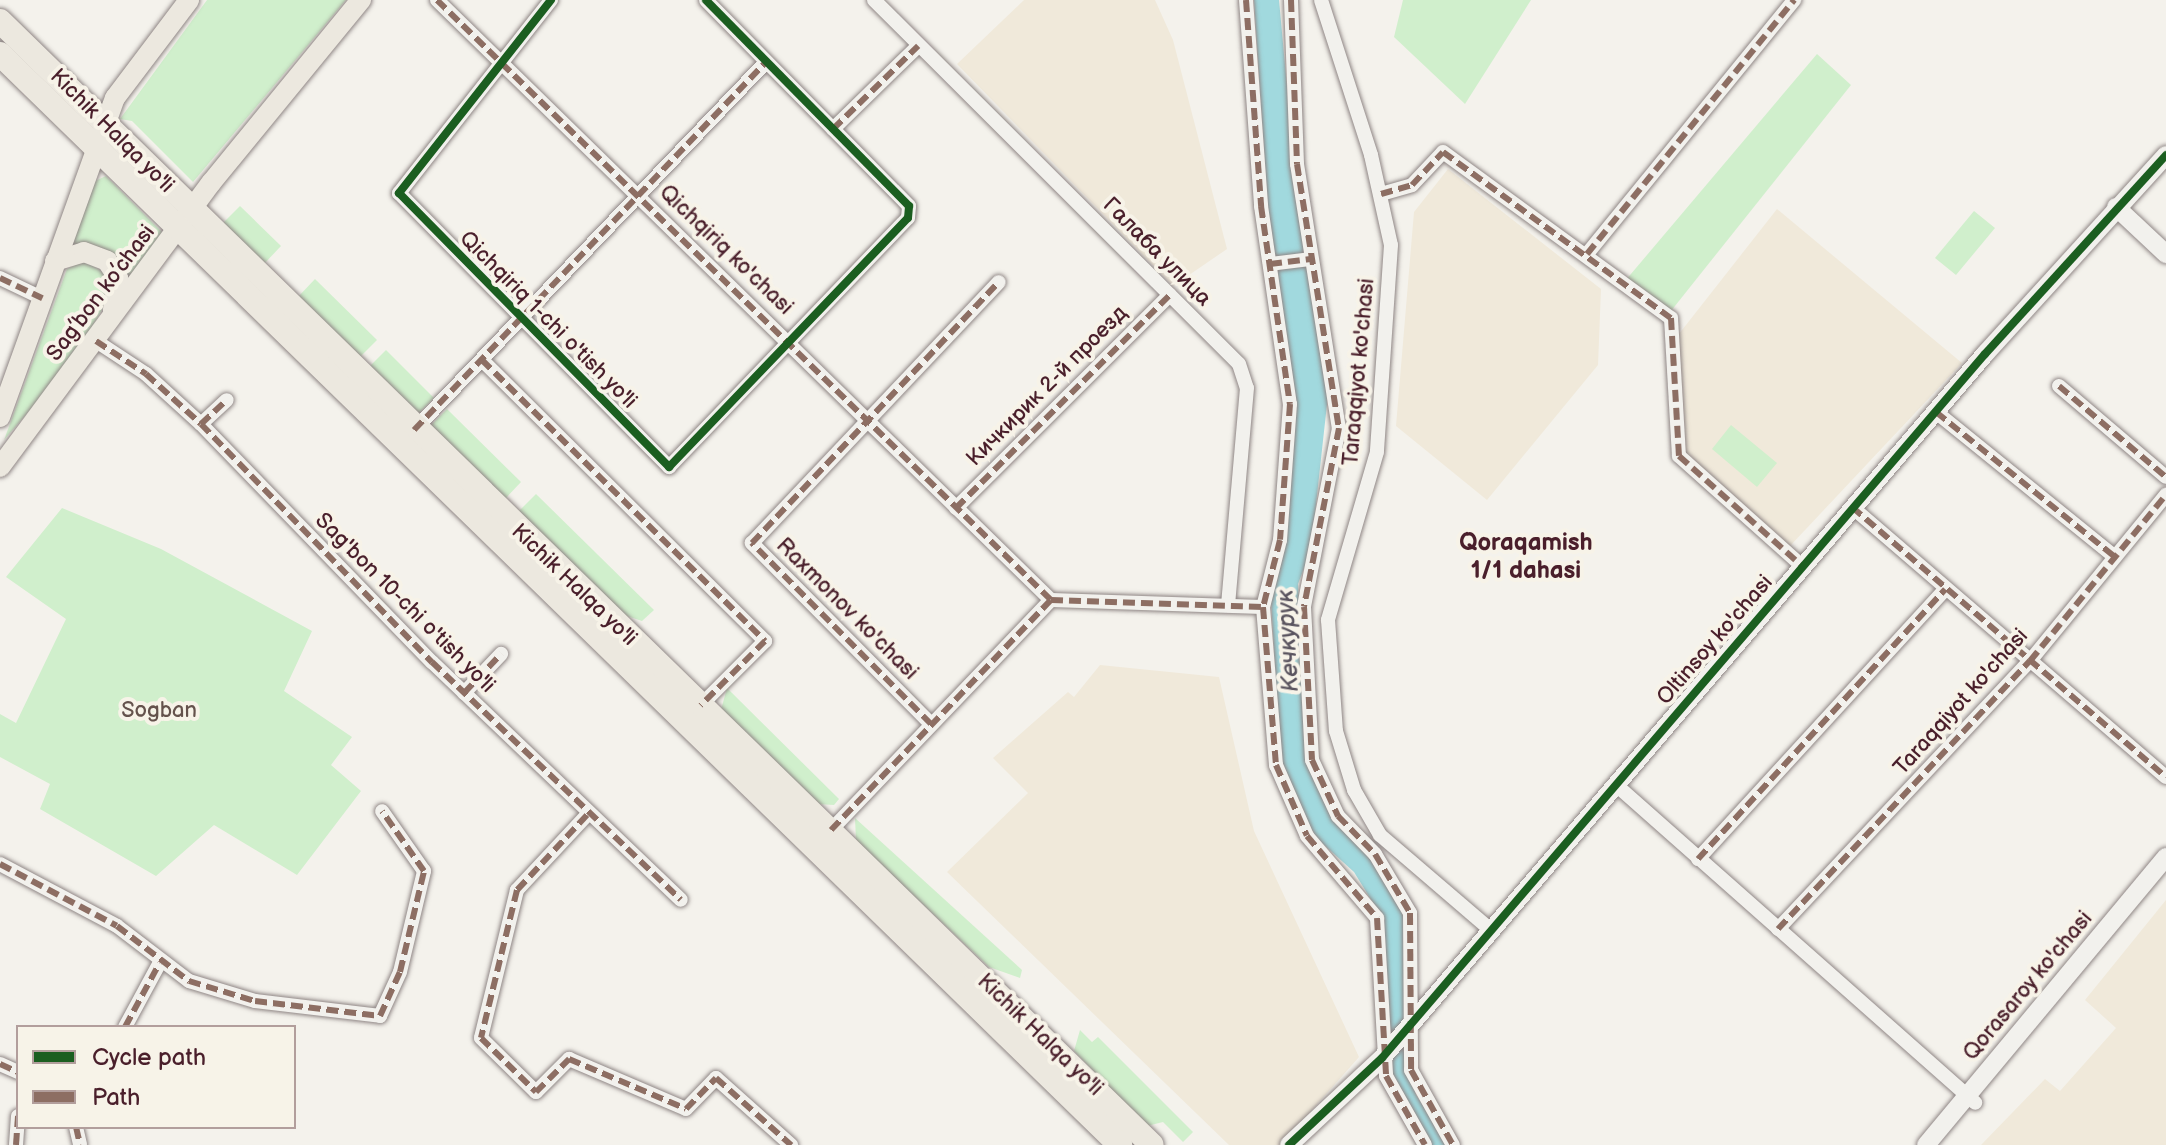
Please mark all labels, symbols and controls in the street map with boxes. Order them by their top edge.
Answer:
street label: Kichik Halqa yo'li [44,63,180,199]
street label: Qichqiriq ko'chasi [654,180,798,320]
street label: Галаба улица [1097,192,1217,312]
street label: Sag’bon ko’chasi [41,220,161,366]
street label: Qichqiriq 1-chi o'tish yo'li [453,225,643,415]
street label: Taraqqiyot ko'chasi [1338,277,1380,467]
street label: Кичкирик 2-й проезд [961,300,1133,472]
street label: Sag'bon 10-chi o'tish yo'li [309,507,501,699]
street label: Kichik Halqa yo'li [505,518,643,652]
district label: Qoraqamish 1/1 dahasi [1459,529,1593,585]
street label: Raxmonov ko'chasi [771,533,923,685]
street label: Oltinsoy ko'chasi [1651,569,1779,711]
water label: Кечкурук [1271,589,1305,693]
street label: Taraqqiyot ko'chasi [1888,623,2034,781]
park label: Sogban [121,698,197,724]
street label: Qorasaroy ko'chasi [1957,905,2099,1067]
street label: Kichik Halqa yo'li [971,968,1109,1102]
legend [16,1025,296,1129]
text: Cycle path [92,1043,206,1072]
text: Path [92,1083,140,1112]

